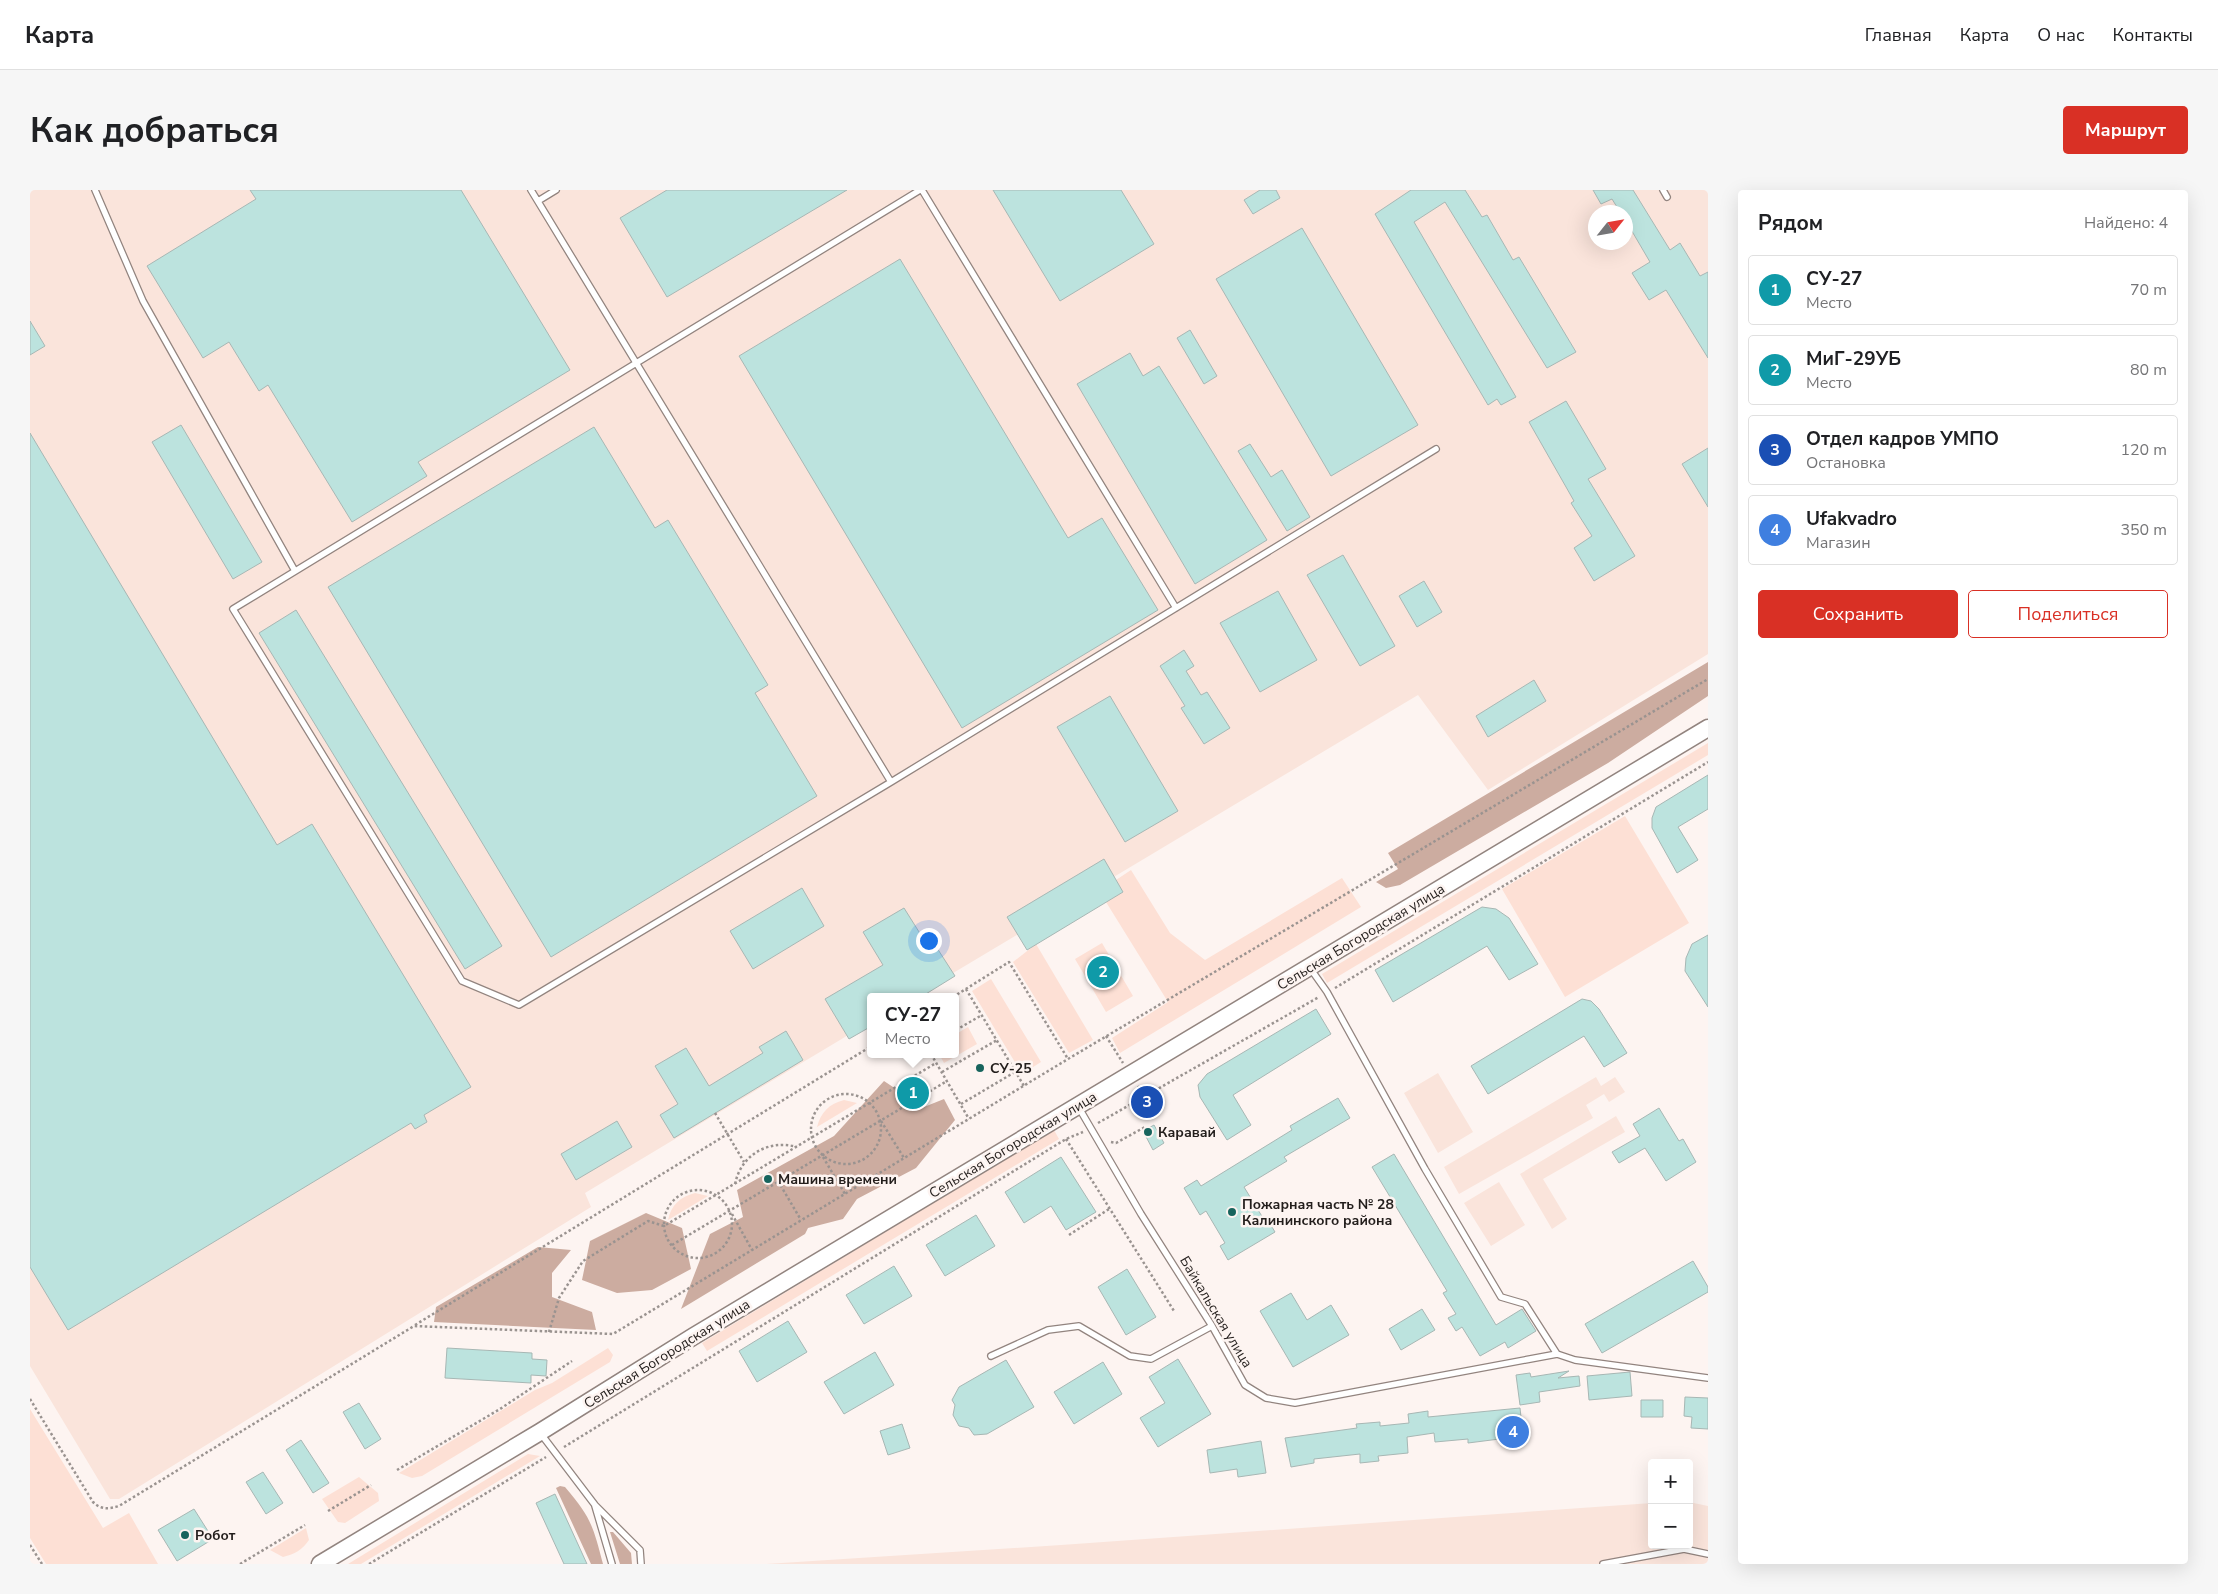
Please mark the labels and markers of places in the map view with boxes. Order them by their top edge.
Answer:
pin: 2 [1087,953,1119,991]
place label: СУ-25 [990,1059,1032,1078]
marker: СУ-25 [974,1062,986,1074]
pin: 1 [897,1074,929,1112]
pin: 3 [1131,1083,1163,1121]
place label: Каравай [1158,1123,1216,1142]
marker: Каравай [1142,1126,1154,1138]
place label: Машина времени [778,1170,897,1189]
marker: Машина времени [762,1173,774,1185]
place label: Пожарная часть № 28 Калининского района [1242,1195,1394,1230]
marker: Пожарная часть № 28 Калининского района [1226,1206,1238,1218]
pin: 4 [1497,1413,1529,1451]
place label: Робот [195,1526,236,1545]
marker: Робот [179,1529,191,1541]

